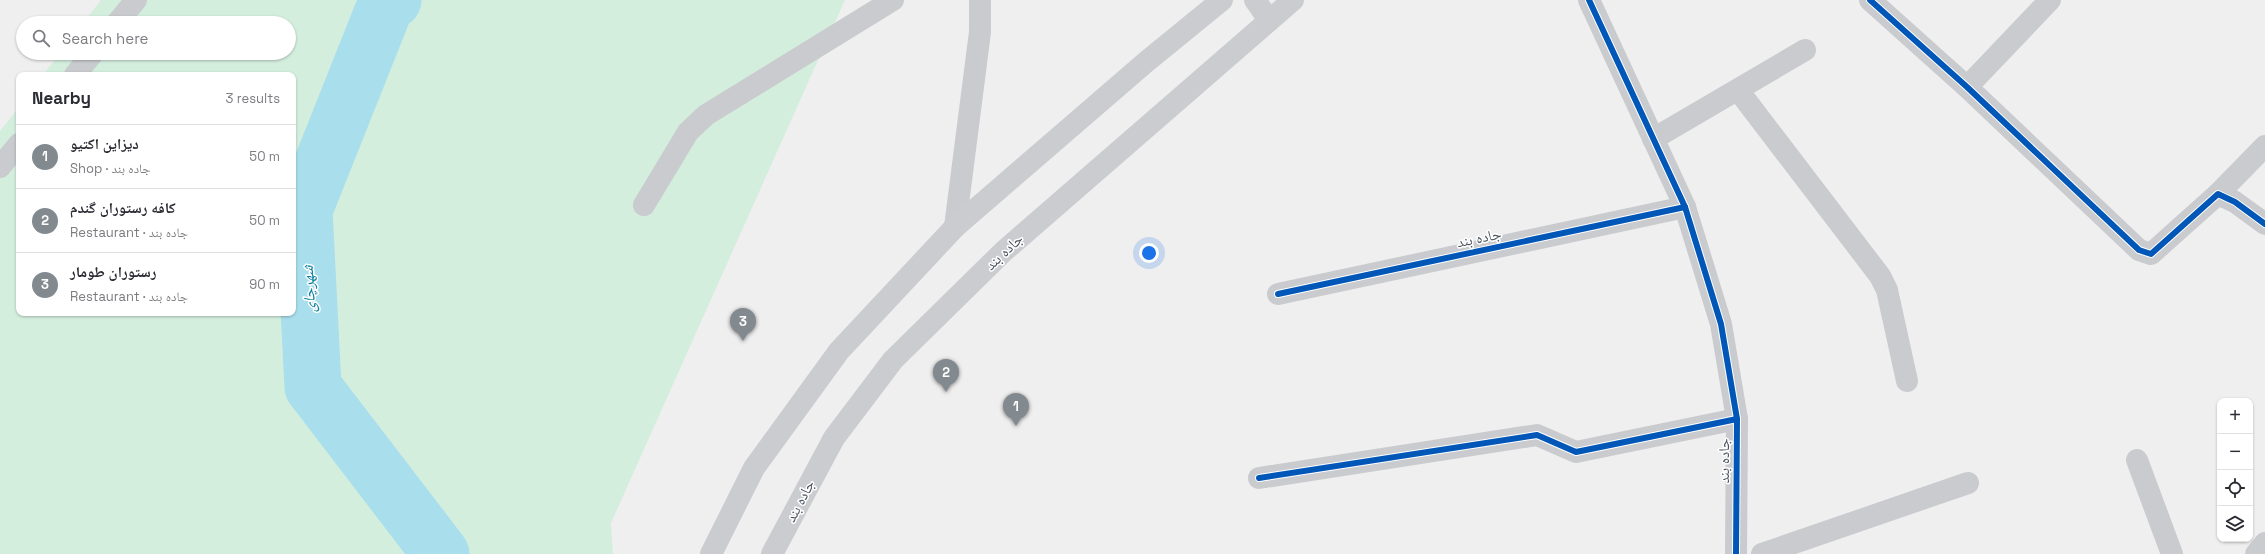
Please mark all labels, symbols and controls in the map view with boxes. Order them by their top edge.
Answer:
search box [16,16,296,60]
icon: search [30,27,52,49]
text: Search here [62,29,148,48]
text: Nearby [32,87,91,109]
text: 3 results [226,90,280,107]
text: دیزاین اکتیو [70,134,139,153]
text: 1 [42,148,48,165]
text: 50 m [249,148,280,165]
text: Shop · جاده بند [70,160,151,177]
text: کافه رستوران گندم [70,198,176,217]
text: 2 [41,212,49,229]
text: 50 m [249,212,280,229]
street label: جاده بند [1455,223,1503,251]
text: Restaurant · جاده بند [70,224,188,241]
street label: جاده بند [981,229,1027,274]
your location [1139,243,1159,263]
text: رستوران طومار [70,262,156,281]
water label: شهرچای [297,264,320,313]
text: 3 [41,276,49,293]
text: 90 m [249,276,280,293]
text: Restaurant · جاده بند [70,288,188,305]
pin: 3 [730,308,756,341]
pin: 2 [933,359,959,392]
pin: 1 [1003,393,1029,426]
map controls [2217,398,2253,542]
button: + [2217,398,2253,434]
button: − [2217,434,2253,470]
street label: جاده بند [1714,438,1733,484]
button: locate [2217,470,2253,506]
street label: جاده بند [781,476,819,525]
button: layers [2217,506,2253,542]

